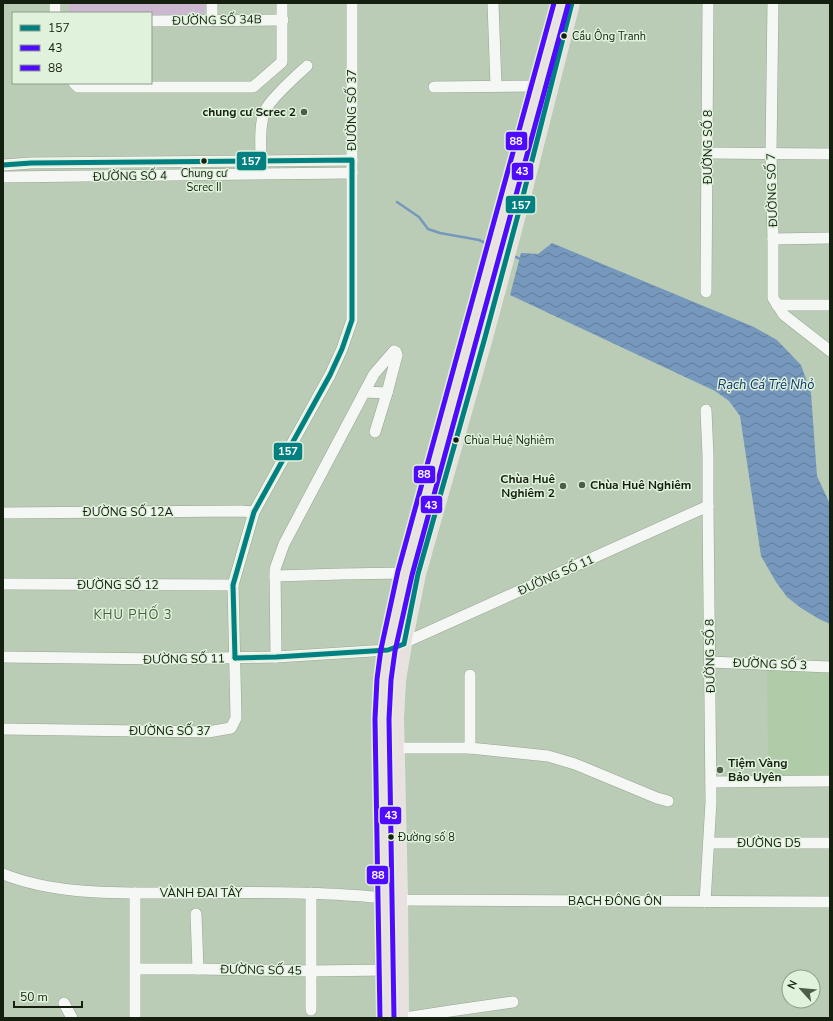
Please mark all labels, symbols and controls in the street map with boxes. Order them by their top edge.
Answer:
street label: ĐƯỜNG SỐ 34B [171,10,262,29]
legend [12,12,152,84]
text: 157 [48,20,70,36]
place label: Cầu Ông Tranh [572,28,646,44]
marker: Cầu Ông Tranh [559,31,569,41]
text: 43 [48,40,62,56]
text: 88 [48,60,62,76]
street label: ĐƯỜNG SỐ 37 [343,69,360,152]
place label: chung cư Screc 2 [203,104,296,120]
marker: chung cư Screc 2 [299,107,309,117]
street label: ĐƯỜNG SỐ 8 [699,110,716,185]
line badge: 88 [505,131,528,151]
text: 88 [509,134,523,149]
line badge: 157 [236,151,267,171]
street label: ĐƯỜNG SỐ 7 [762,153,781,228]
text: 157 [241,154,261,169]
marker: Chung cư Screc II [199,156,209,166]
line badge: 43 [511,162,534,181]
text: 43 [515,164,529,179]
street label: ĐƯỜNG SỐ 4 [92,166,167,185]
place label: Chung cư Screc II [181,166,228,195]
line badge: 157 [505,195,536,214]
text: 157 [511,198,531,213]
water label: Rạch Cá Trê Nhỏ [718,376,814,394]
place label: Chùa Huệ Nghiêm [464,433,554,448]
marker: Chùa Huệ Nghiêm [451,435,461,445]
line badge: 157 [273,442,303,461]
text: 157 [278,444,298,459]
line badge: 88 [413,465,436,484]
text: 88 [417,467,431,482]
place label: Chùa Huê Nghiêm 2 [500,471,555,501]
place label: Chùa Huê Nghiêm [590,477,691,493]
marker: Chùa Huê Nghiêm [577,480,587,490]
marker: Chùa Huê Nghiêm 2 [558,481,568,491]
line badge: 43 [420,495,443,514]
text: 43 [424,498,438,513]
street label: ĐƯỜNG SỐ 12A [82,503,173,520]
street label: ĐƯỜNG SỐ 11 [514,550,597,599]
street label: ĐƯỜNG SỐ 12 [76,576,159,593]
district label: KHU PHỐ 3 [93,604,173,624]
street label: ĐƯỜNG SỐ 8 [700,619,719,694]
street label: ĐƯỜNG SỐ 11 [142,649,225,668]
street label: ĐƯỜNG SỐ 3 [732,654,807,673]
street label: ĐƯỜNG SỐ 37 [128,722,211,739]
place label: Tiệm Vàng Bảo Uyên [728,755,787,785]
marker: Tiệm Vàng Bảo Uyên [715,765,725,775]
line badge: 43 [379,806,402,825]
text: 43 [384,808,398,823]
place label: Đường số 8 [397,830,455,845]
marker: Đường số 8 [386,832,396,842]
street label: ĐƯỜNG D5 [736,835,801,851]
line badge: 88 [366,865,389,885]
text: 88 [371,868,385,883]
street label: VÀNH ĐAI TÂY [159,885,243,901]
street label: BẠCH ĐÔNG ÔN [568,893,662,909]
street label: ĐƯỜNG SỐ 45 [219,960,302,979]
north arrow [781,969,821,1009]
text: N [784,978,801,992]
scale bar [14,983,82,1009]
text: 50 m [20,989,48,1005]

